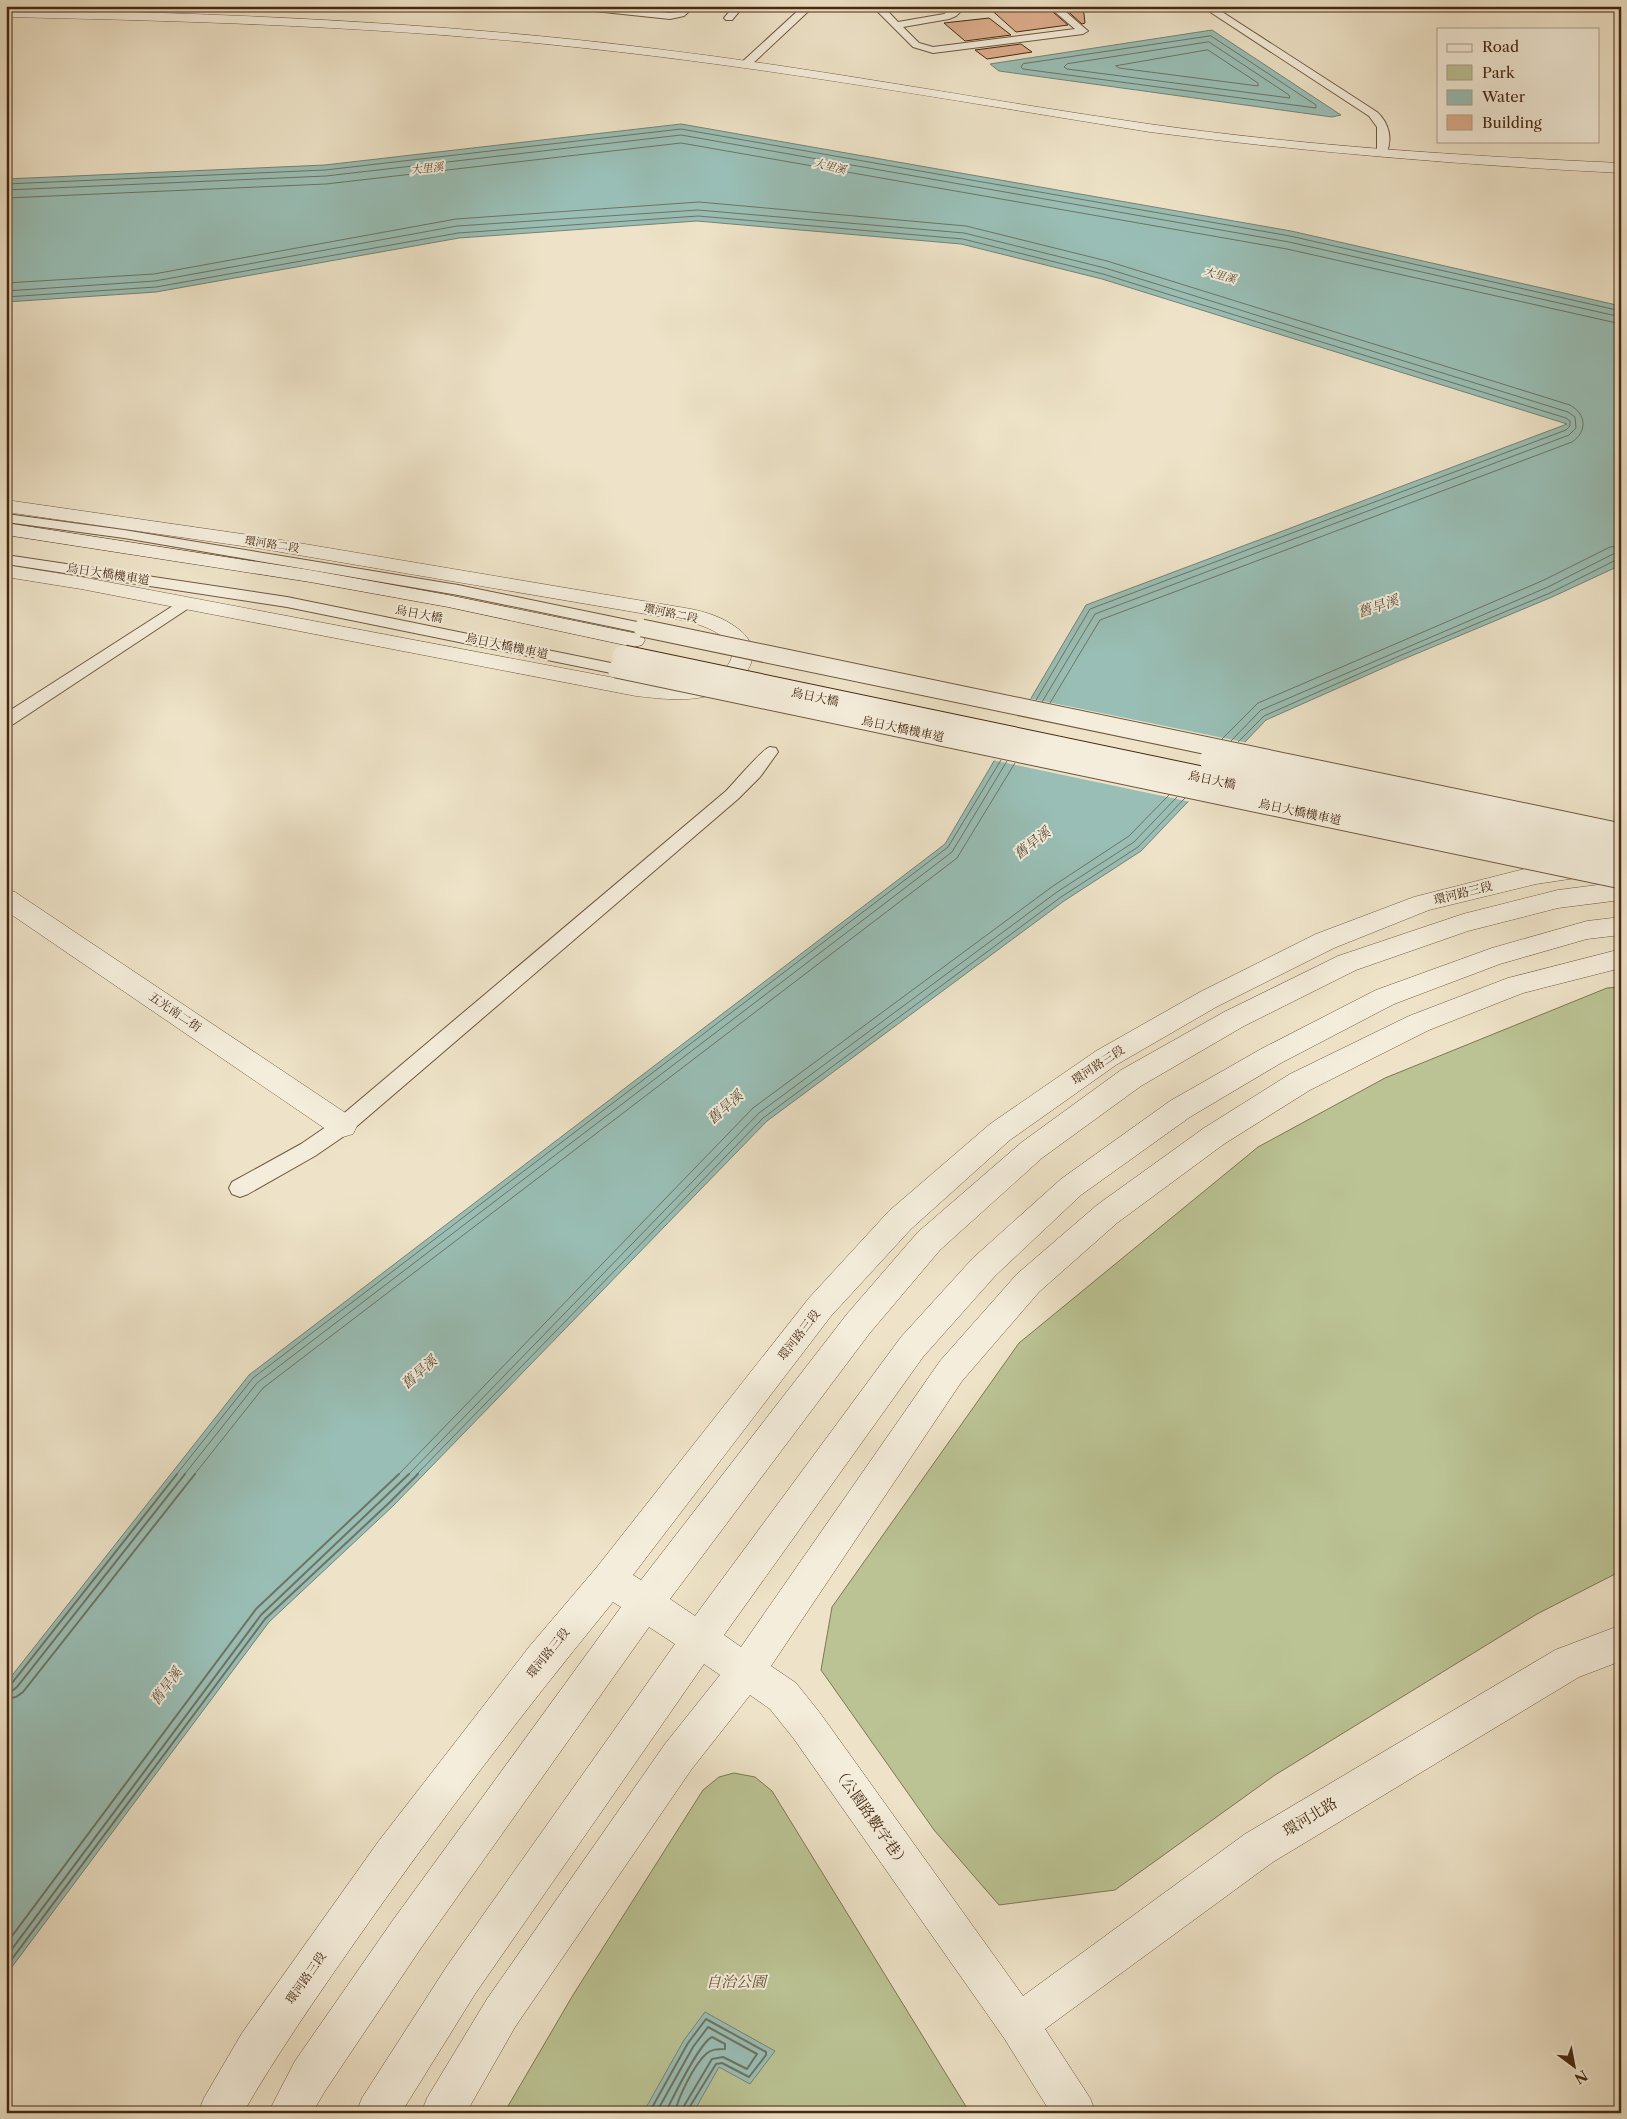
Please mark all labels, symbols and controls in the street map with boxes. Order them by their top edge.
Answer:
legend [1437,28,1600,142]
text: Road [1482,37,1519,56]
text: Park [1482,63,1516,82]
text: Water [1481,87,1526,106]
text: Building [1482,113,1542,132]
water label: 大里溪 [812,155,849,177]
water label: 大里溪 [410,159,445,177]
water label: 大里溪 [1202,264,1239,287]
street label: 環河路二段 [244,533,300,555]
street label: 烏日大橋機車道 [65,560,151,587]
water label: 舊旱溪 [1355,590,1403,621]
street label: 環河路二段 [643,600,699,626]
street label: 烏日大橋 [394,602,444,625]
street label: 烏日大橋機車道 [464,629,550,662]
street label: 烏日大橋 [790,684,840,709]
street label: 烏日大橋機車道 [860,712,946,745]
street label: 烏日大橋 [1187,767,1237,792]
street label: 烏日大橋機車道 [1257,795,1343,828]
water label: 舊旱溪 [1010,822,1056,863]
street label: 環河路三段 [1432,878,1494,907]
street label: 五光南二街 [146,989,205,1035]
street label: 環河路三段 [1068,1042,1127,1087]
water label: 舊旱溪 [703,1085,748,1128]
street label: 環河路三段 [774,1306,823,1363]
water label: 舊旱溪 [397,1350,442,1393]
street label: 環河路三段 [523,1625,572,1681]
water label: 舊旱溪 [146,1662,187,1708]
street label: （公園路數字巷） [829,1762,914,1871]
street label: 環河北路 [1279,1793,1340,1840]
street label: 環河路三段 [282,1949,329,2007]
park label: 自治公園 [706,1972,768,1991]
north arrow [1550,2042,1600,2092]
text: N [1571,2066,1591,2088]

